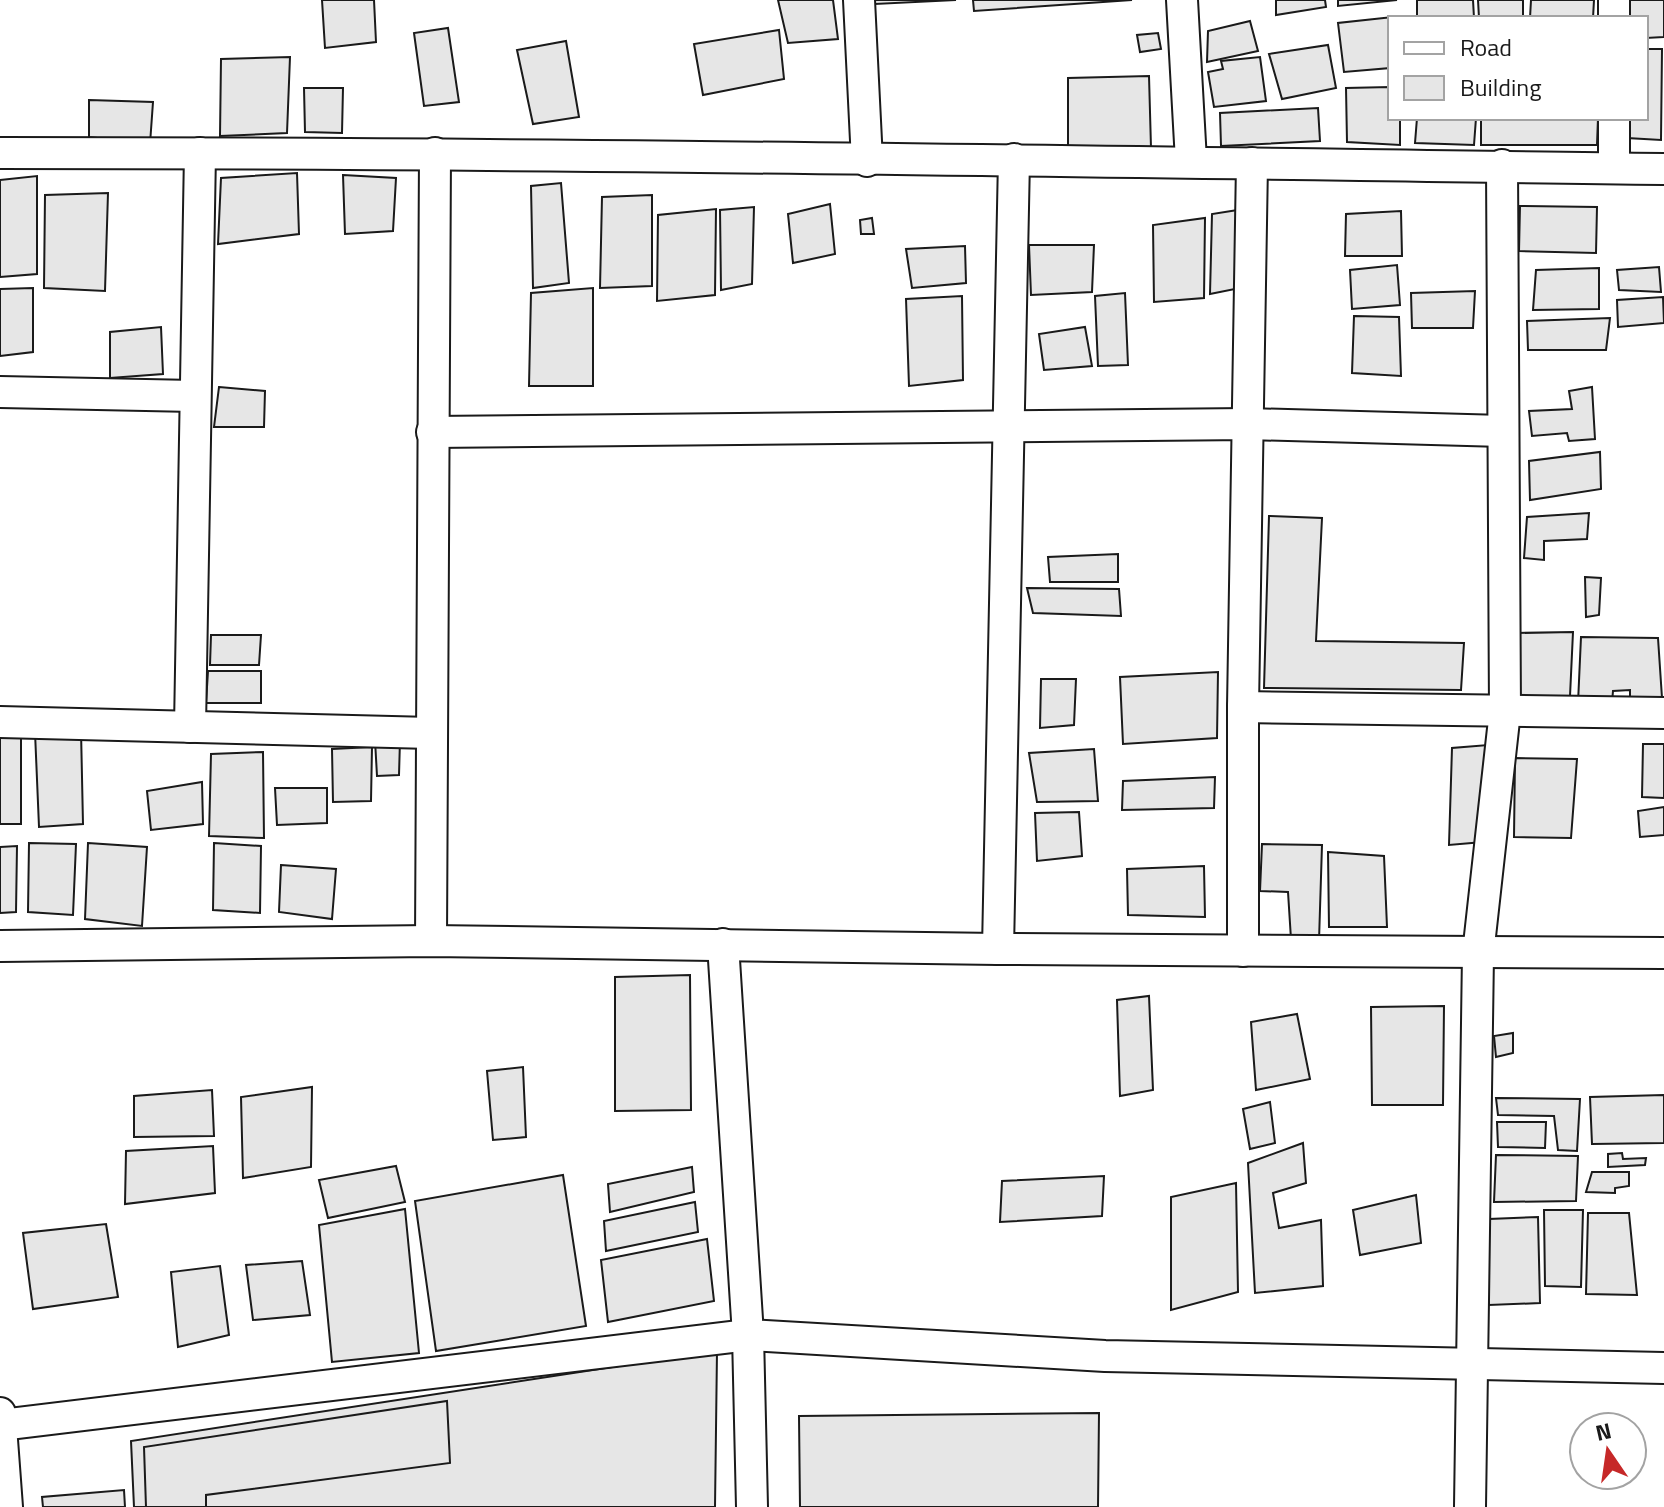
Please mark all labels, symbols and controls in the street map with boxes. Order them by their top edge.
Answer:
legend [1388,16,1648,120]
text: Road [1460,29,1512,65]
text: Building [1460,69,1542,105]
north arrow [1568,1411,1648,1491]
text: N [1592,1413,1615,1450]

